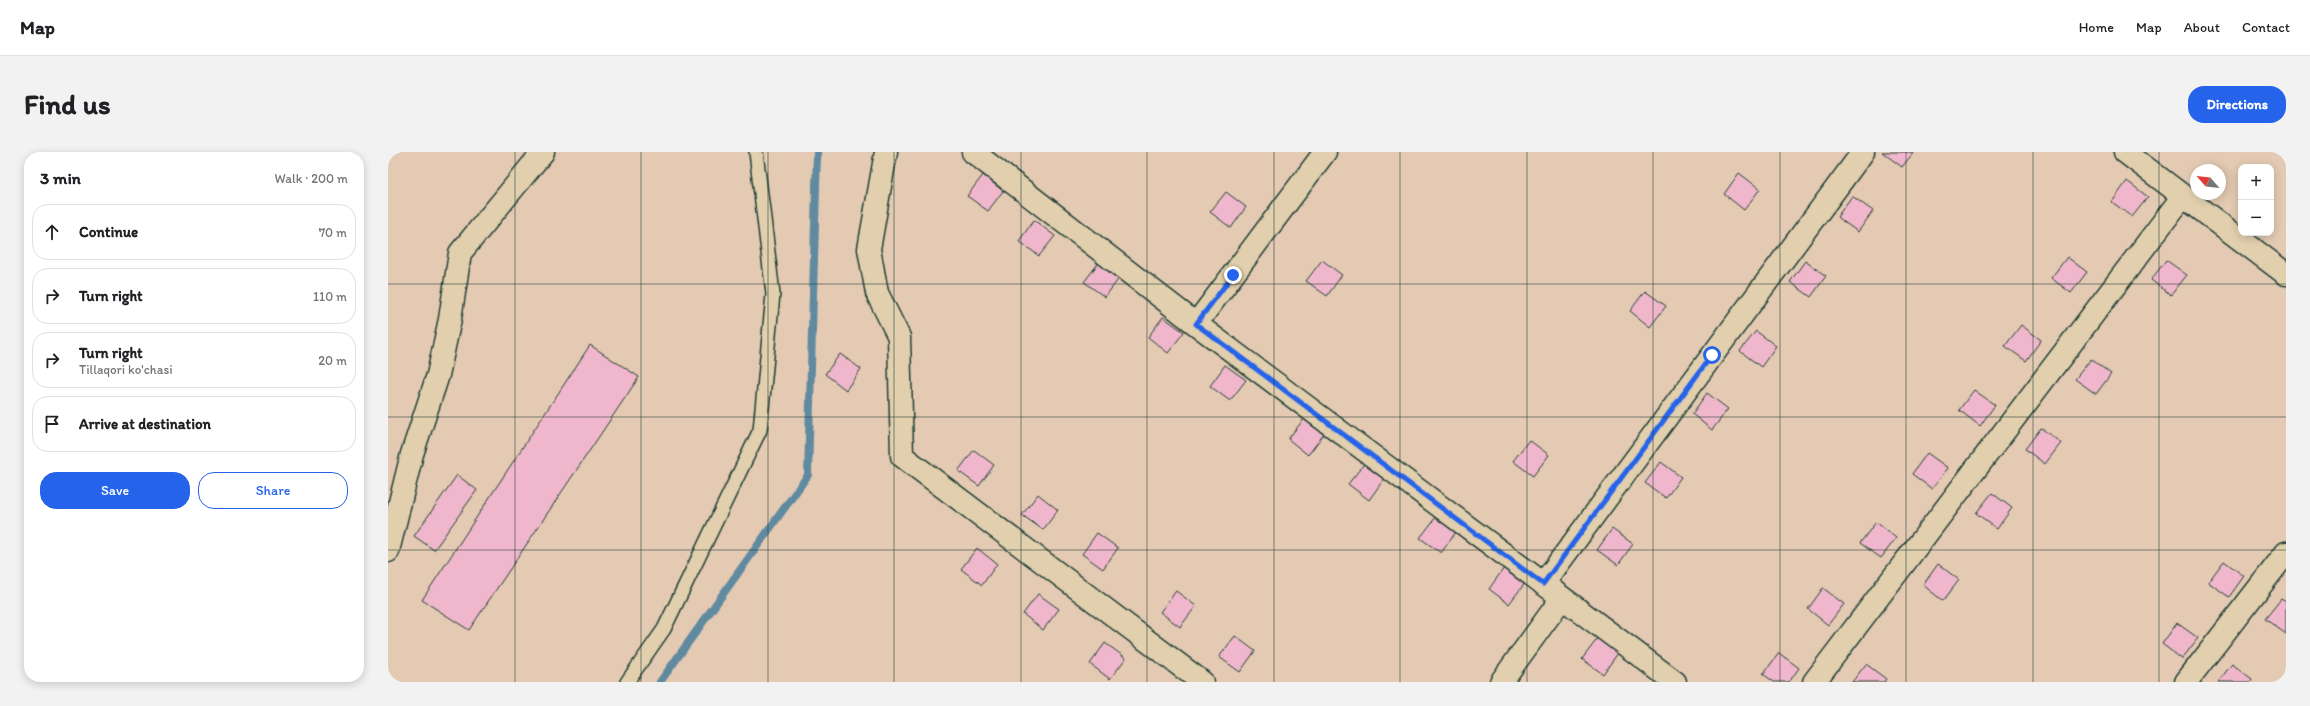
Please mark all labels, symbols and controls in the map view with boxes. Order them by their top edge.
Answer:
text: Map [20,16,55,39]
text: Home [2079,19,2114,36]
text: Map [2136,19,2162,36]
text: About [2184,19,2220,36]
text: Contact [2242,19,2290,36]
button: Directions [2188,86,2286,123]
text: Find us [24,87,111,121]
north arrow [2190,164,2226,200]
map controls [2238,164,2274,236]
button: + [2238,164,2274,200]
text: 3 min [40,168,81,188]
text: Walk · 200 m [275,171,348,186]
button: − [2238,200,2274,236]
icon: ahead [41,221,63,243]
text: Continue [79,223,138,241]
text: 70 m [319,225,347,240]
route end [1224,266,1242,284]
icon: right [41,285,63,307]
text: Turn right [79,287,143,305]
text: 110 m [313,289,347,304]
text: Turn right [79,344,143,362]
route start [1703,346,1721,364]
icon: right [41,349,63,371]
text: 20 m [318,353,347,368]
text: Tillaqori ko'chasi [79,362,173,377]
icon: arrive [41,413,63,435]
text: Arrive at destination [79,415,211,433]
button: Save [40,472,190,509]
button: Share [198,472,348,509]

